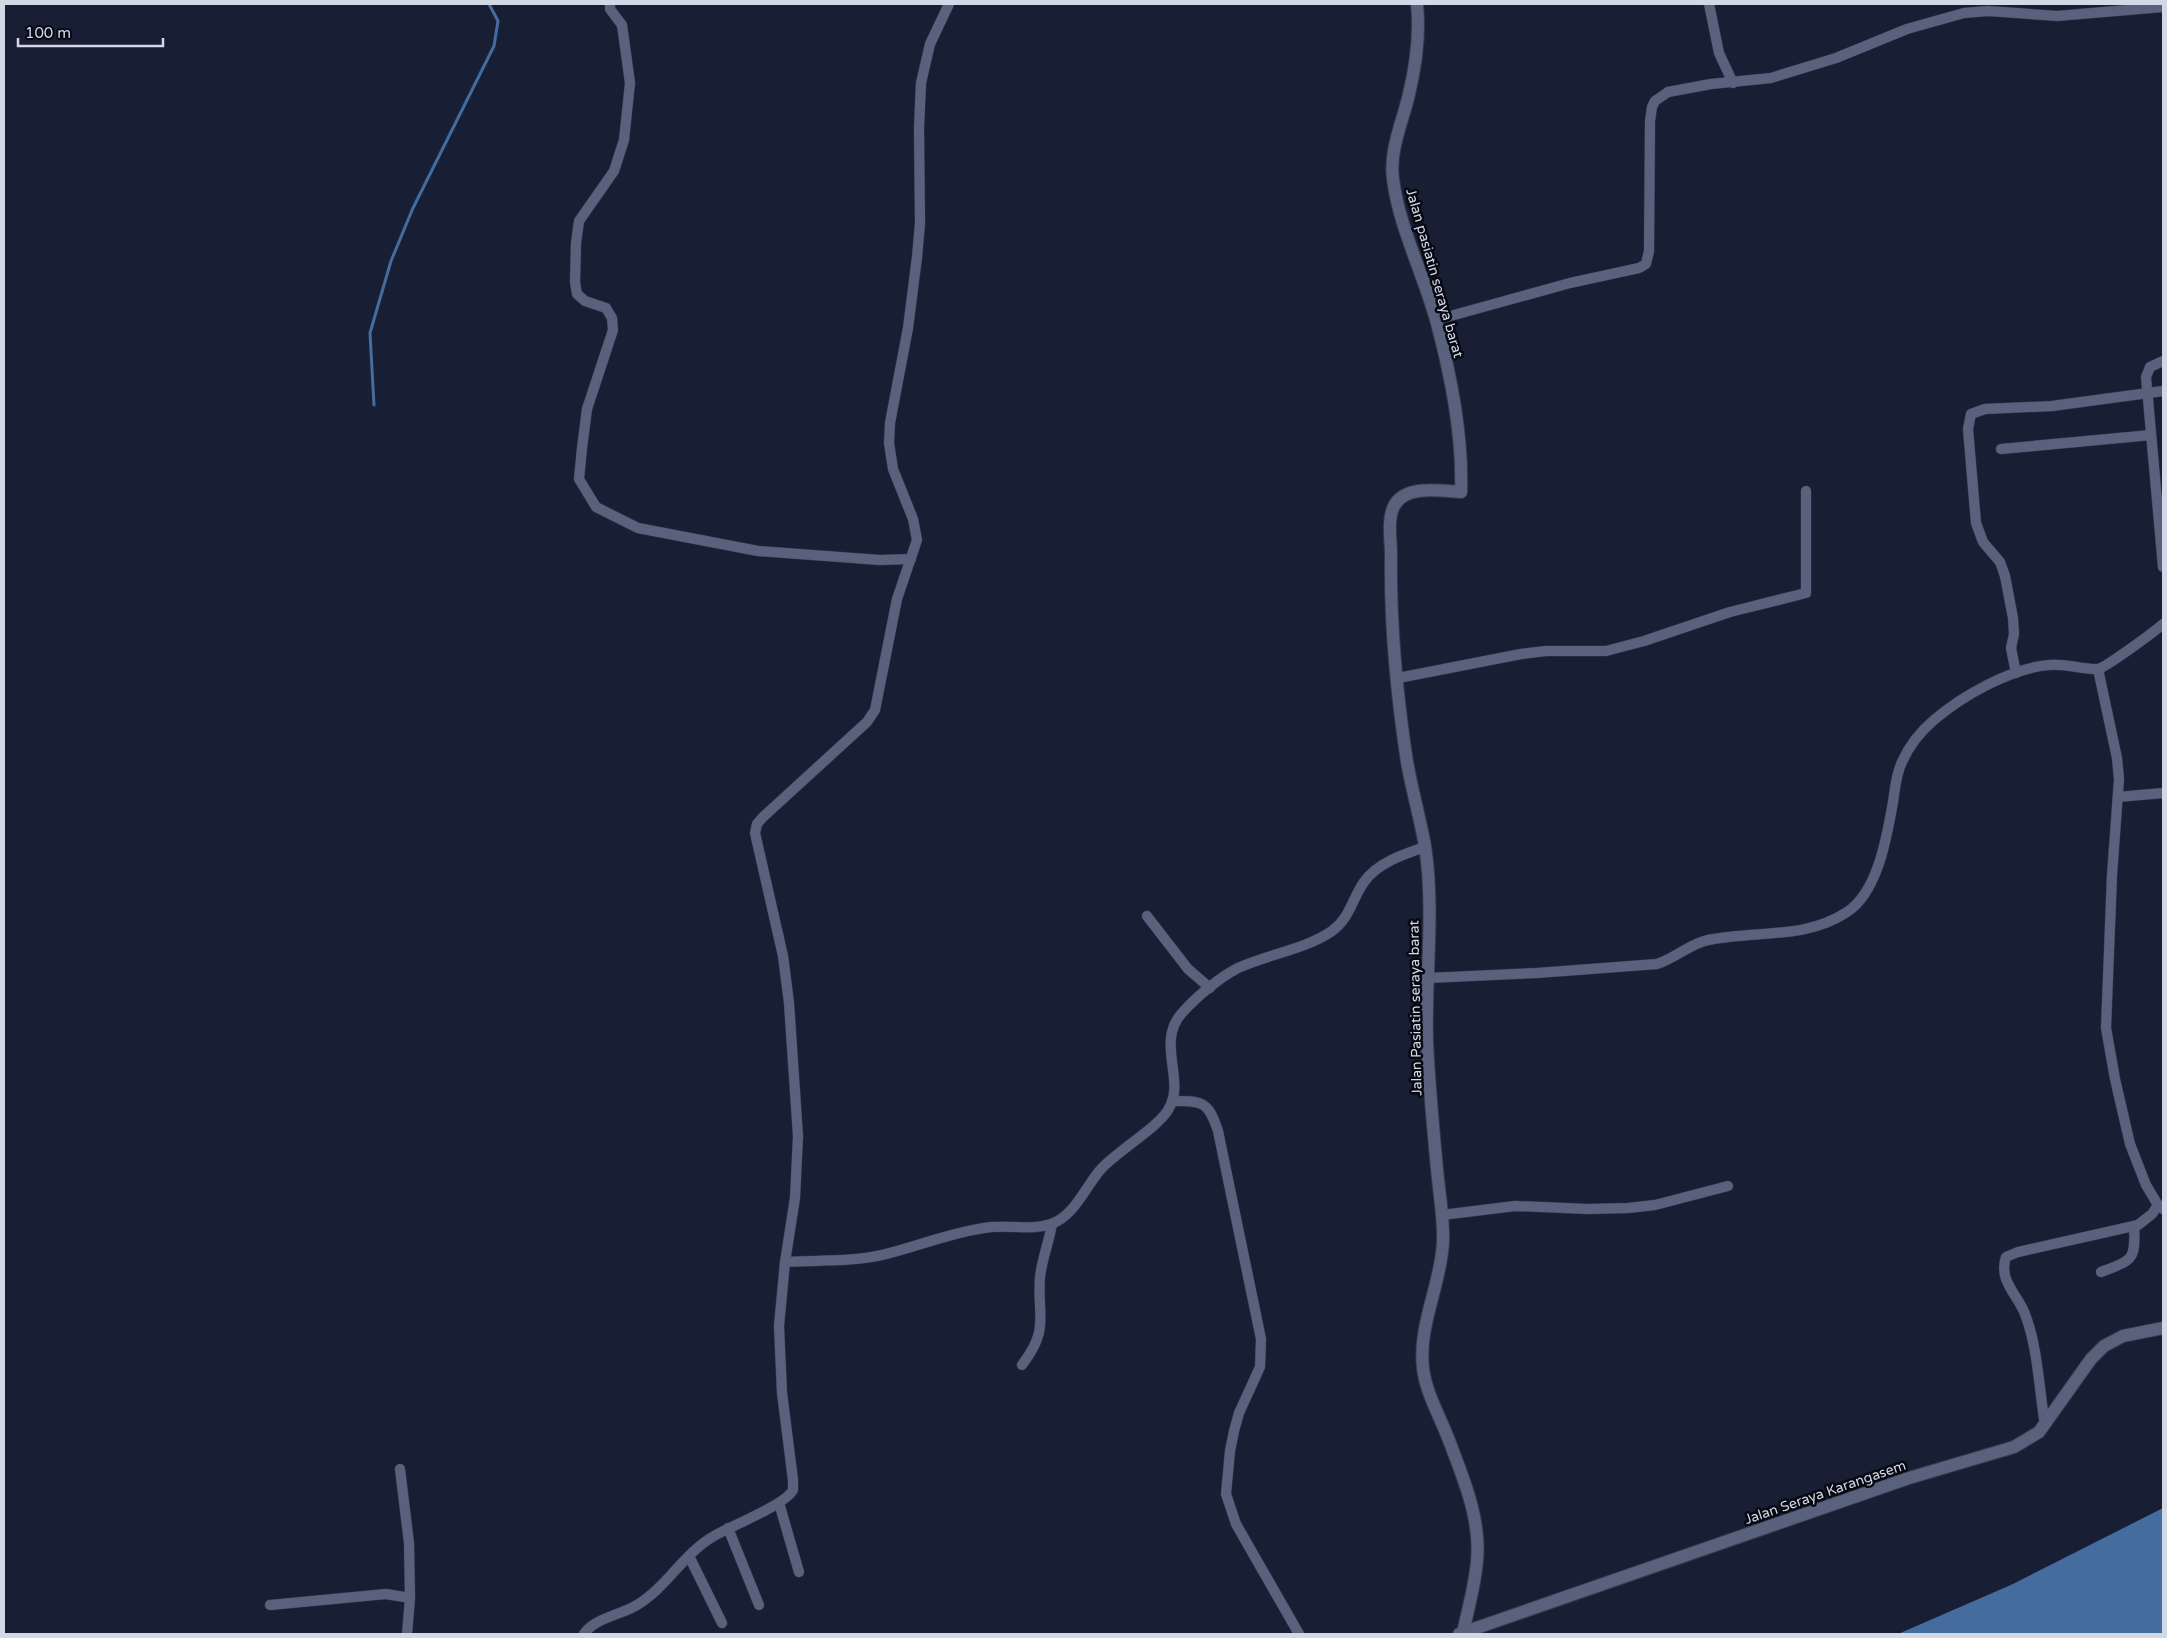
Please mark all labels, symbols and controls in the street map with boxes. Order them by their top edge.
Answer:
scale bar [18,15,162,47]
text: 100 m [25,24,71,42]
street label: Jalan pasiatin seraya barat [1402,187,1467,360]
street label: Jalan Pasiatin seraya barat [1405,919,1426,1096]
street label: Jalan Seraya Karangasem [1742,1457,1908,1528]

